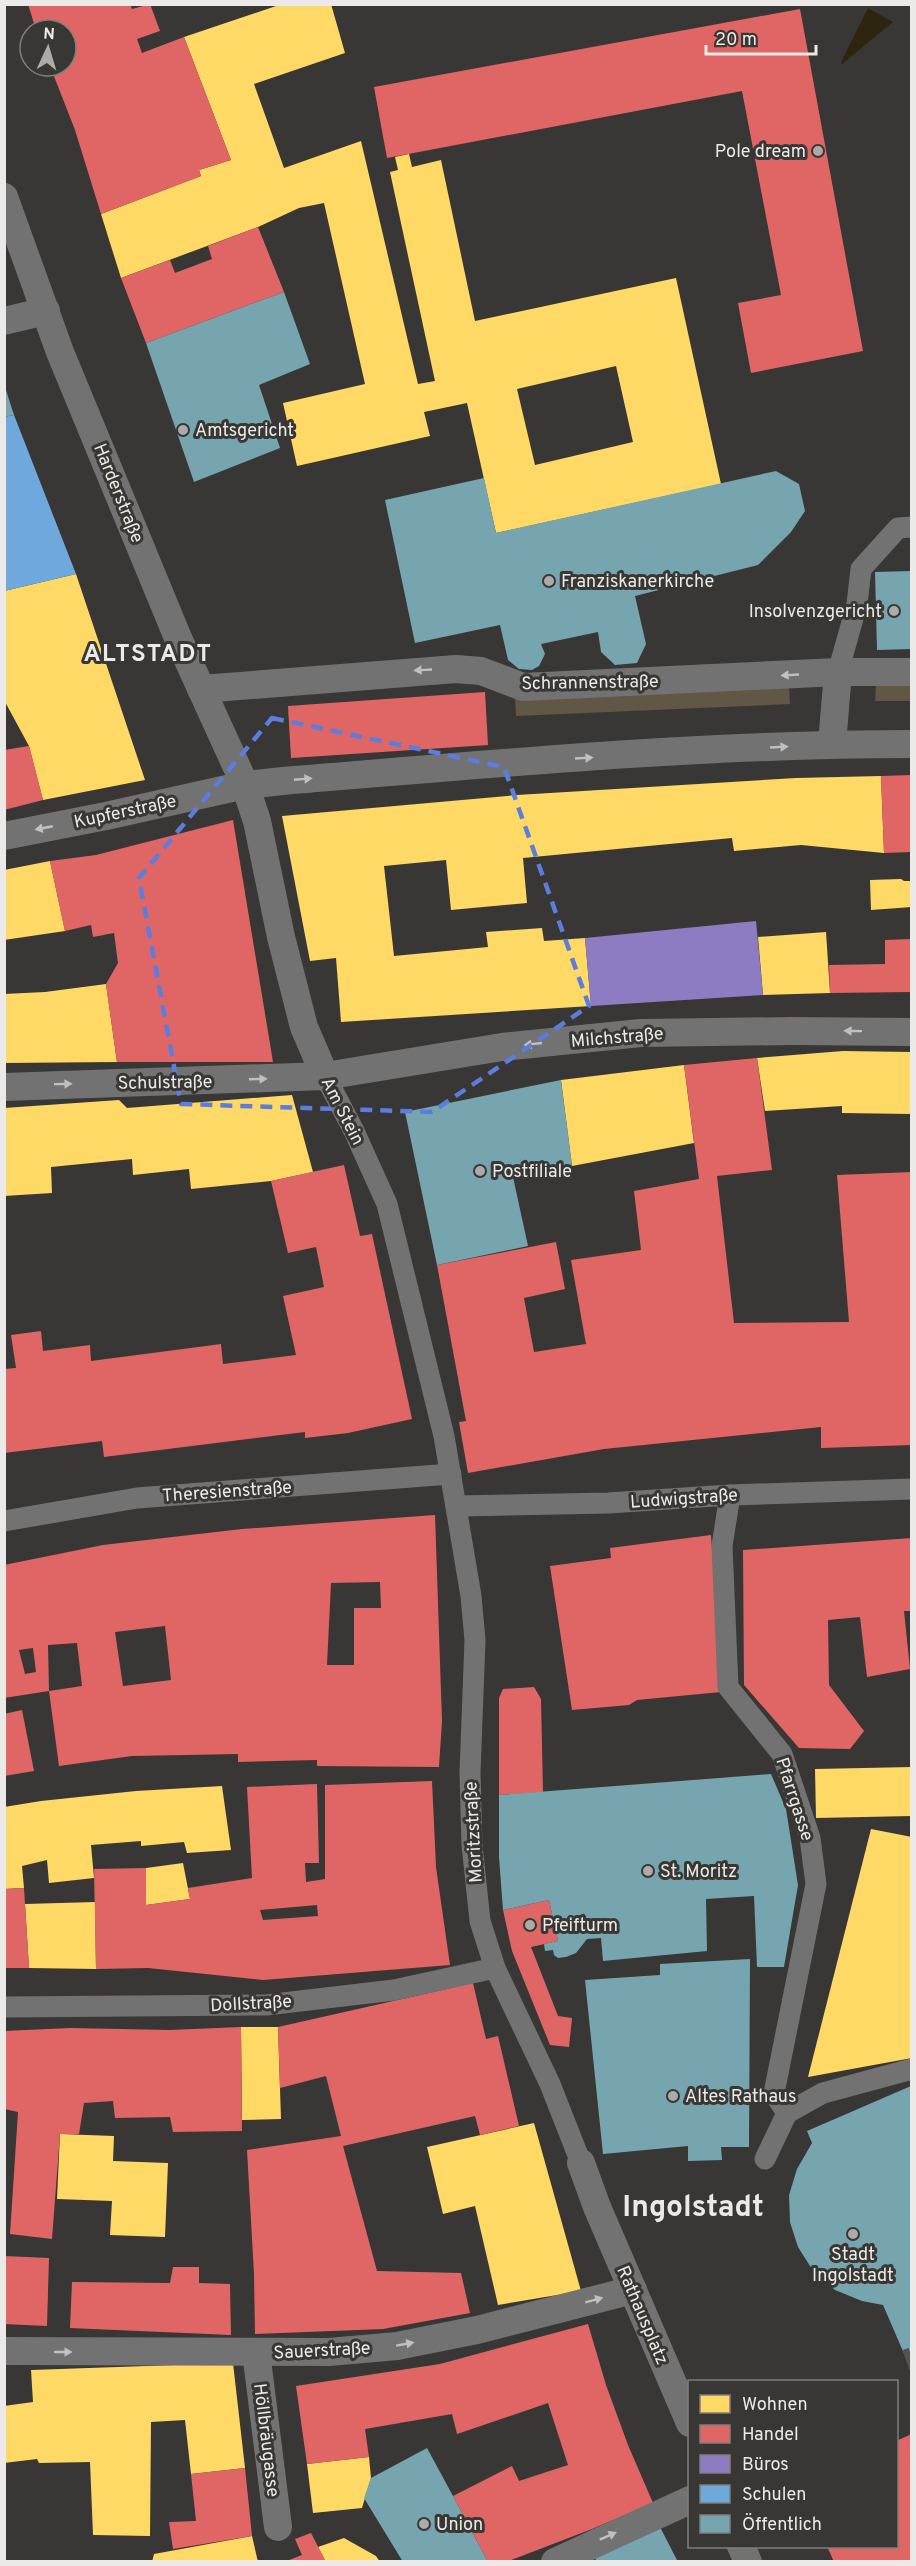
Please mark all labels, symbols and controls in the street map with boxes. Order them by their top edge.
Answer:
north arrow [18,18,78,78]
scale bar [706,18,816,56]
text: N [42,25,55,45]
text: 20 m [715,29,757,52]
place label: Pole dream [715,141,806,164]
marker: Pole dream [811,144,825,158]
place label: Amtsgericht [195,420,294,443]
marker: Amtsgericht [176,423,190,437]
street label: Harderstraße [87,440,148,547]
place label: Franziskanerkirche [561,571,714,594]
marker: Franziskanerkirche [542,574,556,588]
place label: Insolvenzgericht [749,601,882,624]
marker: Insolvenzgericht [887,604,901,618]
district label: ALTSTADT [84,640,212,670]
one-way arrow [413,666,432,675]
one-way arrow [781,670,800,679]
street label: Schrannenstraße [521,671,659,696]
one-way arrow [769,742,788,751]
one-way arrow [574,753,593,762]
one-way arrow [294,774,313,784]
street label: Kupferstraße [72,790,179,835]
one-way arrow [35,824,54,833]
street label: Milchstraße [570,1023,664,1054]
one-way arrow [844,1027,863,1036]
one-way arrow [523,1039,542,1049]
street label: Schulstraße [118,1071,212,1096]
one-way arrow [248,1074,267,1083]
street label: Am Stein [315,1074,369,1150]
one-way arrow [53,1079,72,1089]
place label: Postfiliale [492,1161,572,1184]
marker: Postfiliale [473,1164,487,1178]
street label: Theresienstraße [161,1476,293,1508]
street label: Ludwigstraße [629,1484,739,1515]
street label: Pfarrgasse [769,1755,818,1844]
street label: Moritzstraße [460,1781,489,1883]
place label: St. Moritz [660,1861,737,1884]
marker: St. Moritz [641,1864,655,1878]
place label: Pfeifturm [542,1915,618,1938]
marker: Pfeifturm [523,1918,537,1932]
street label: Dollstraße [210,1991,292,2018]
place label: Altes Rathaus [685,2086,796,2109]
marker: Altes Rathaus [666,2089,680,2103]
district label: Ingolstadt [622,2190,764,2227]
marker: Stadt Ingolstadt [846,2227,860,2241]
place label: Stadt Ingolstadt [812,2244,894,2288]
street label: Rathausplatz [610,2263,673,2369]
one-way arrow [585,2295,604,2305]
street label: Sauerstraße [273,2337,371,2366]
one-way arrow [395,2339,414,2348]
one-way arrow [53,2347,72,2356]
legend [688,2380,898,2548]
street label: Höllbräugasse [247,2382,284,2498]
text: Wohnen [742,2394,808,2417]
text: Handel [742,2424,799,2447]
text: Büros [742,2454,789,2477]
text: Schulen [742,2484,806,2507]
text: Öffentlich [742,2512,822,2537]
place label: Union [436,2514,483,2537]
marker: Union [417,2517,431,2531]
one-way arrow [600,2532,617,2541]

